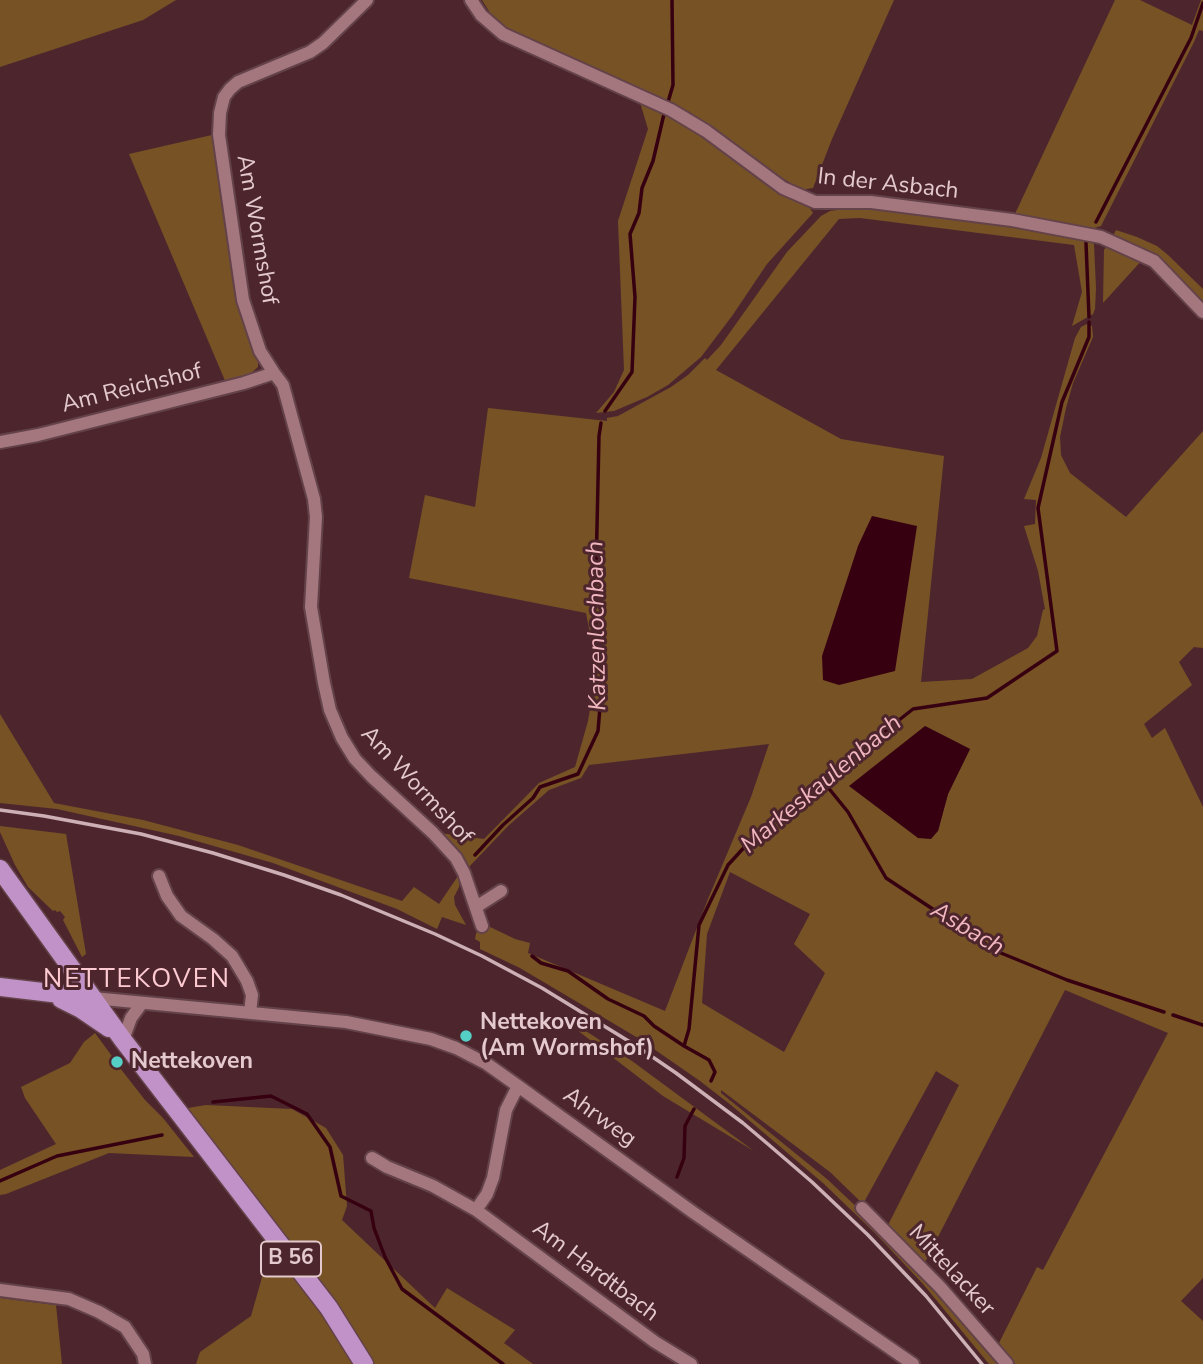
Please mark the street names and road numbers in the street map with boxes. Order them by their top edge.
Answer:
street label: Am Wormshof [229,153,283,307]
street label: In der Asbach [816,164,960,206]
street label: Am Reichshof [59,358,205,420]
street label: Am Wormshof [354,721,478,851]
street label: Ahrweg [557,1082,641,1154]
street label: Am Hardtbach [526,1216,664,1328]
street label: Mittelacker [902,1220,1000,1322]
road number: B 56 [261,1242,321,1276]

